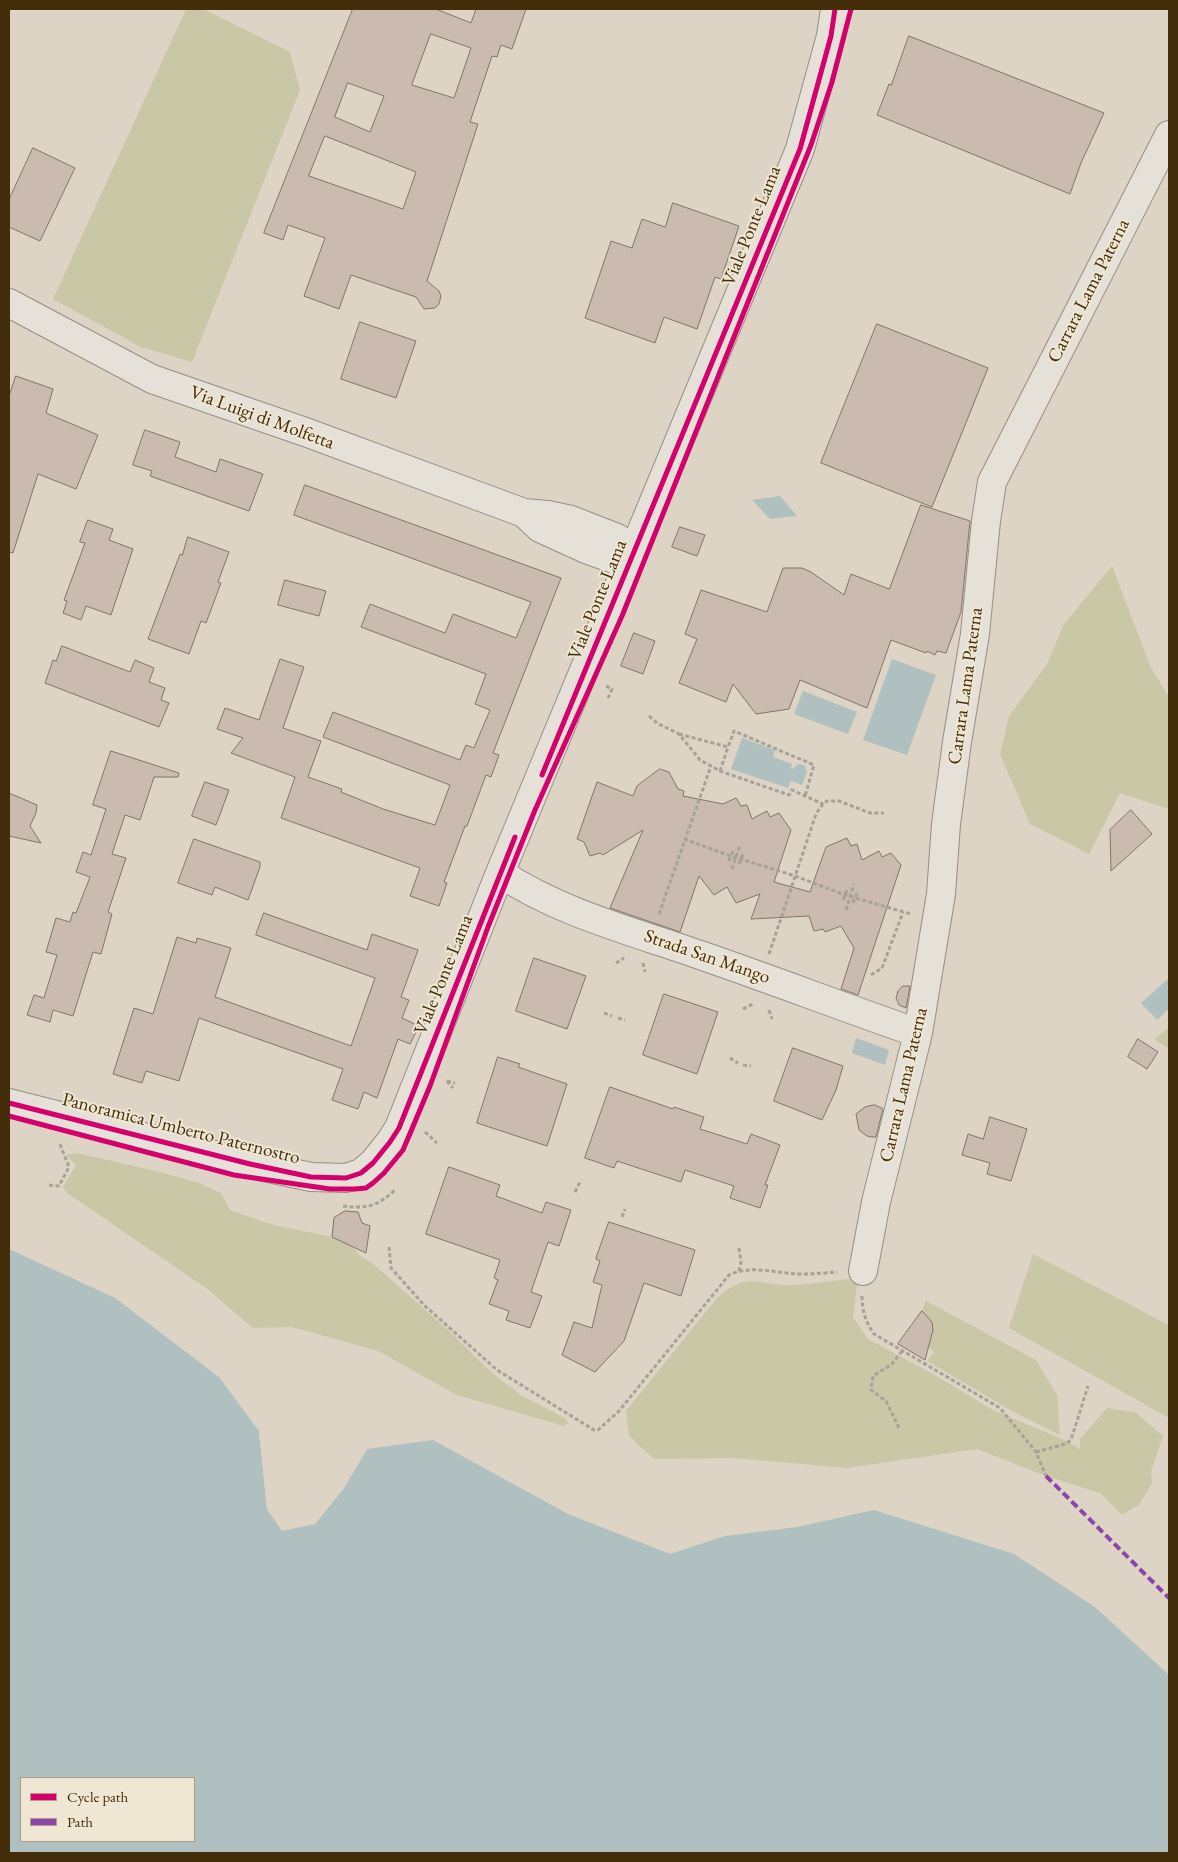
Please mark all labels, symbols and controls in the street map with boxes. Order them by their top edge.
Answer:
street label: Viale Ponte Lama [718,163,786,289]
street label: Carrara Lama Paterna [1043,215,1135,367]
street label: Via Luigi di Molfetta [187,381,337,455]
street label: Viale Ponte Lama [564,537,632,663]
street label: Carrara Lama Paterna [944,606,988,766]
street label: Viale Ponte Lama [410,912,478,1038]
street label: Strada San Mango [641,925,773,989]
street label: Carrara Lama Paterna [875,1005,933,1165]
street label: Panoramica Umberto Paternostro [60,1088,302,1170]
legend [20,1777,195,1842]
text: Cycle path [67,1787,128,1806]
text: Path [67,1812,93,1831]

